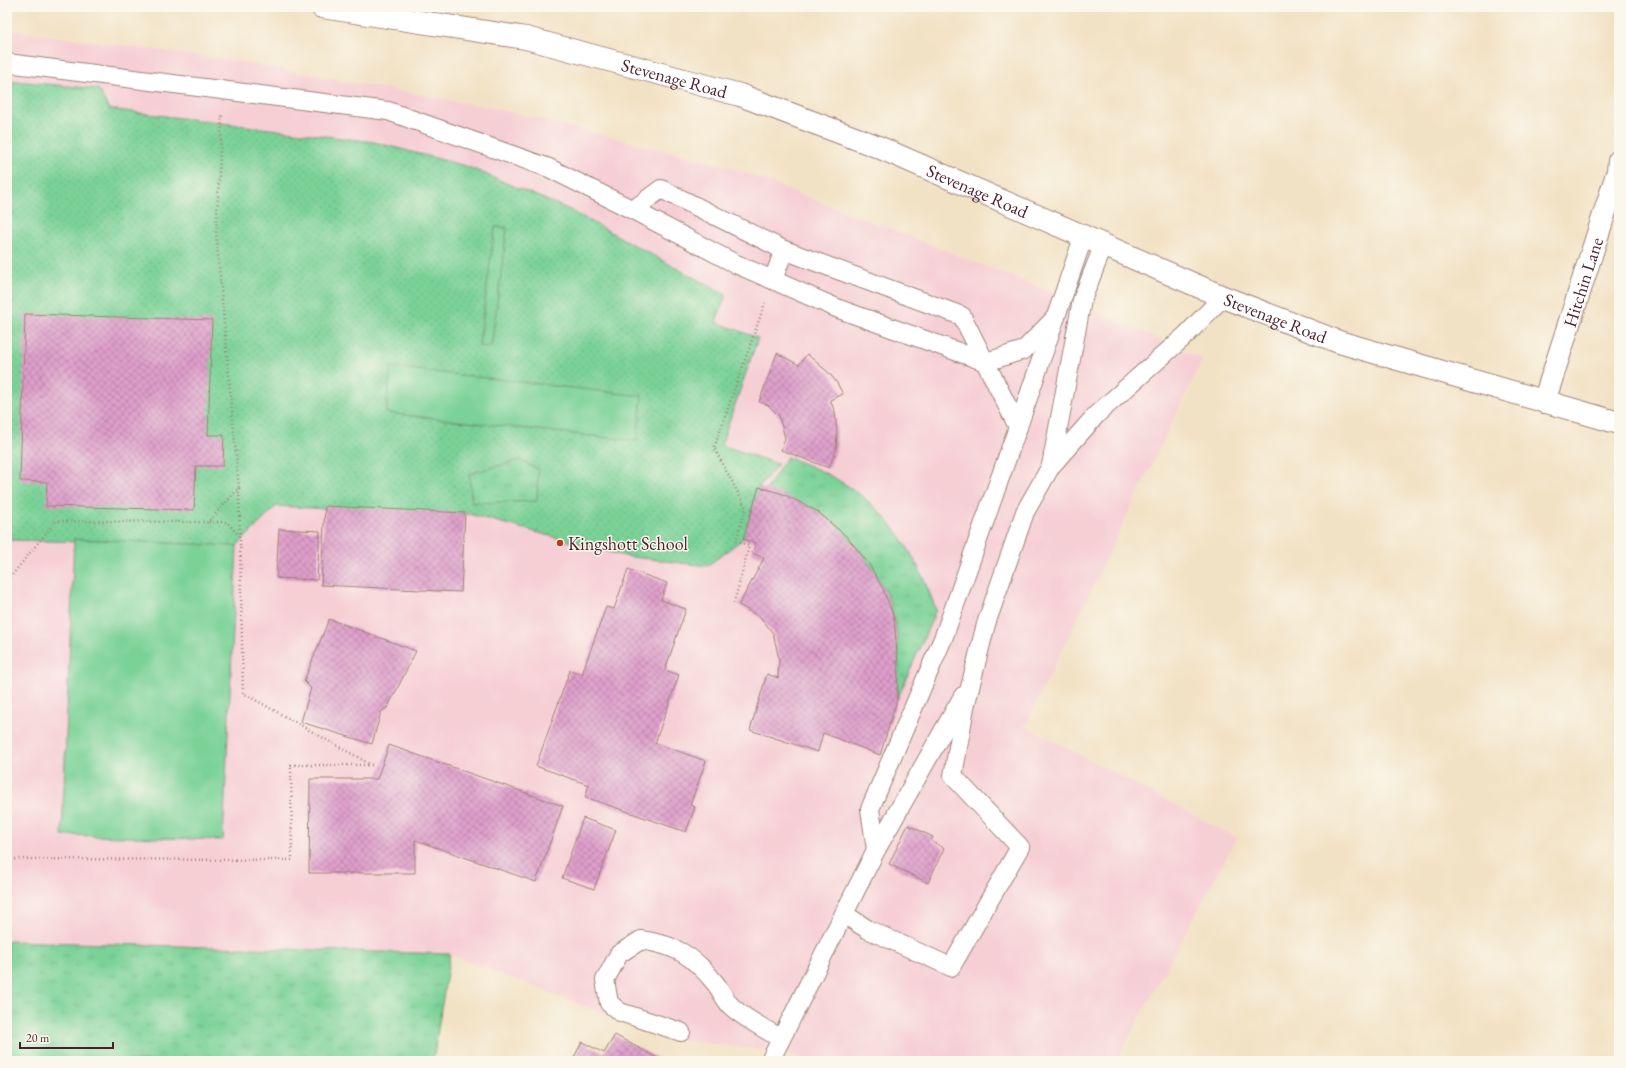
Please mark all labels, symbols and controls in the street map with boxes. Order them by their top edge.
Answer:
street label: Stevenage Road [619,52,731,103]
street label: Stevenage Road [923,158,1033,223]
street label: Hitchin Lane [1557,234,1608,330]
street label: Stevenage Road [1221,287,1331,348]
place label: Kingshott School [568,532,688,555]
marker: Kingshott School [555,538,565,548]
scale bar [20,1024,113,1050]
text: 20 m [26,1030,50,1046]

